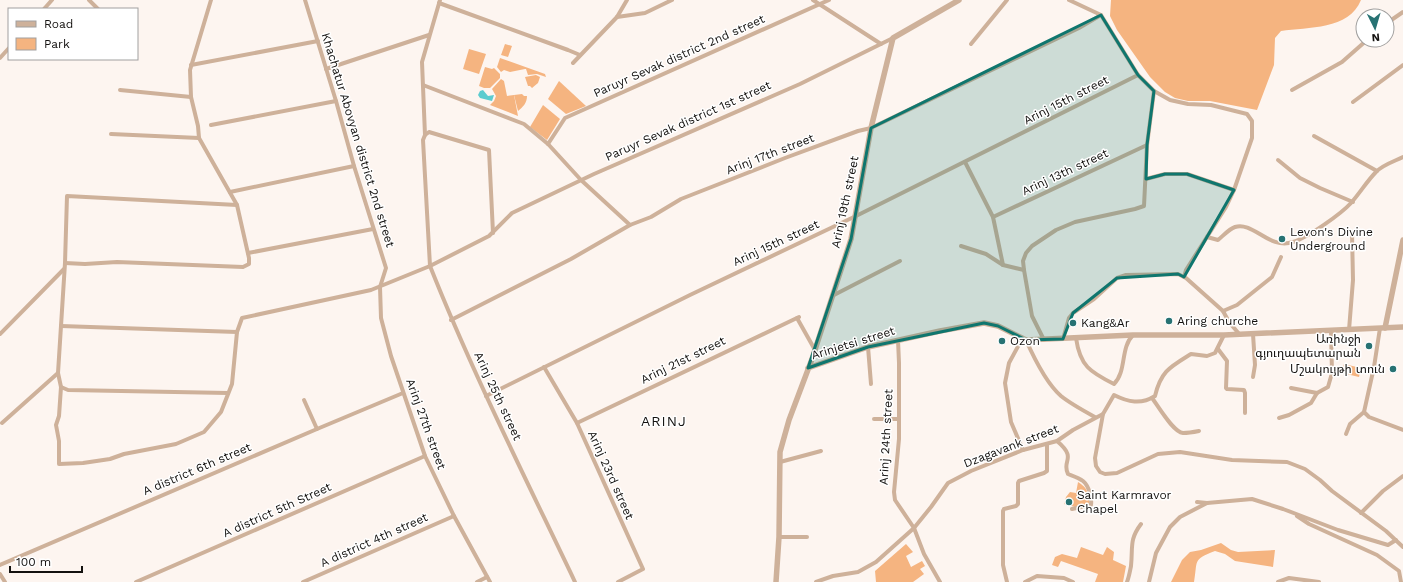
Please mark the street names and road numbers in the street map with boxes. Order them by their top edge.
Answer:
street label: Paruyr Sevak district 2nd street [591,12,767,100]
street label: Khachatur Abovyan district 2nd street [319,31,397,249]
street label: Arinj 15th street [1021,73,1111,127]
street label: Paruyr Sevak district 1st street [603,78,773,164]
street label: Arinj 17th street [724,131,816,177]
street label: Arinj 13th street [1020,146,1110,198]
street label: Arinj 19th street [828,155,862,249]
street label: Arinj 15th street [731,217,821,269]
street label: Arinjetsi street [809,324,897,362]
street label: Arinj 21st street [638,333,728,387]
street label: Arinj 25th street [471,350,525,442]
street label: Arinj 27th street [403,377,449,471]
street label: Arinj 24th street [876,389,896,485]
street label: Dzagavank street [962,421,1060,471]
street label: Arinj 23rd street [585,428,637,522]
street label: A district 6th street [141,440,253,498]
street label: A district 5th Street [221,480,333,540]
street label: A district 4th street [318,510,430,570]

